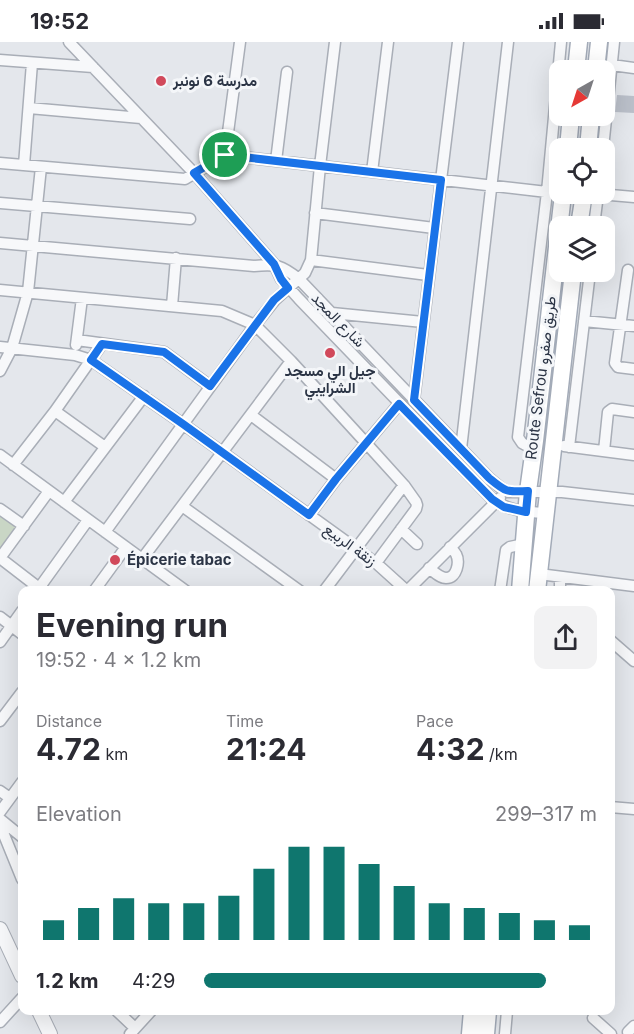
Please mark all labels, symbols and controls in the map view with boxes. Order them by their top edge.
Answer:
text: 19:52 [30,8,89,34]
north arrow [549,60,615,126]
map controls [549,60,615,282]
place label: مدرسة 6 نونبر [172,71,257,90]
marker: مدرسة 6 نونبر [154,74,168,88]
pin [199,129,250,180]
icon: arrive [208,138,241,171]
button: locate [549,138,615,204]
button: layers [549,216,615,282]
street label: شارع المجد [306,288,369,353]
street label: Route Sefrou طريق صفرو [521,295,561,461]
marker: جيل الي مسجد الشرايبي [323,346,337,360]
place label: جيل الي مسجد الشرايبي [285,361,375,401]
street label: زنقة الربيع [319,519,380,572]
place label: Épicerie tabac [127,550,232,569]
marker: Épicerie tabac [108,553,122,567]
text: Evening run [36,605,228,645]
button: share [534,606,597,669]
text: 19:52 · 4 × 1.2 km [36,648,201,672]
text: Distance [36,711,102,731]
text: Time [226,711,264,731]
text: Pace [416,711,454,731]
text: 4.72 [36,731,101,767]
text: 21:24 [226,731,307,767]
text: 4:32 [416,731,485,767]
text: km [101,744,128,764]
text: /km [485,744,518,764]
text: Elevation [36,802,122,826]
text: 299–317 m [495,802,597,826]
text: 1.2 km [36,969,99,993]
text: 4:29 [132,969,175,993]

